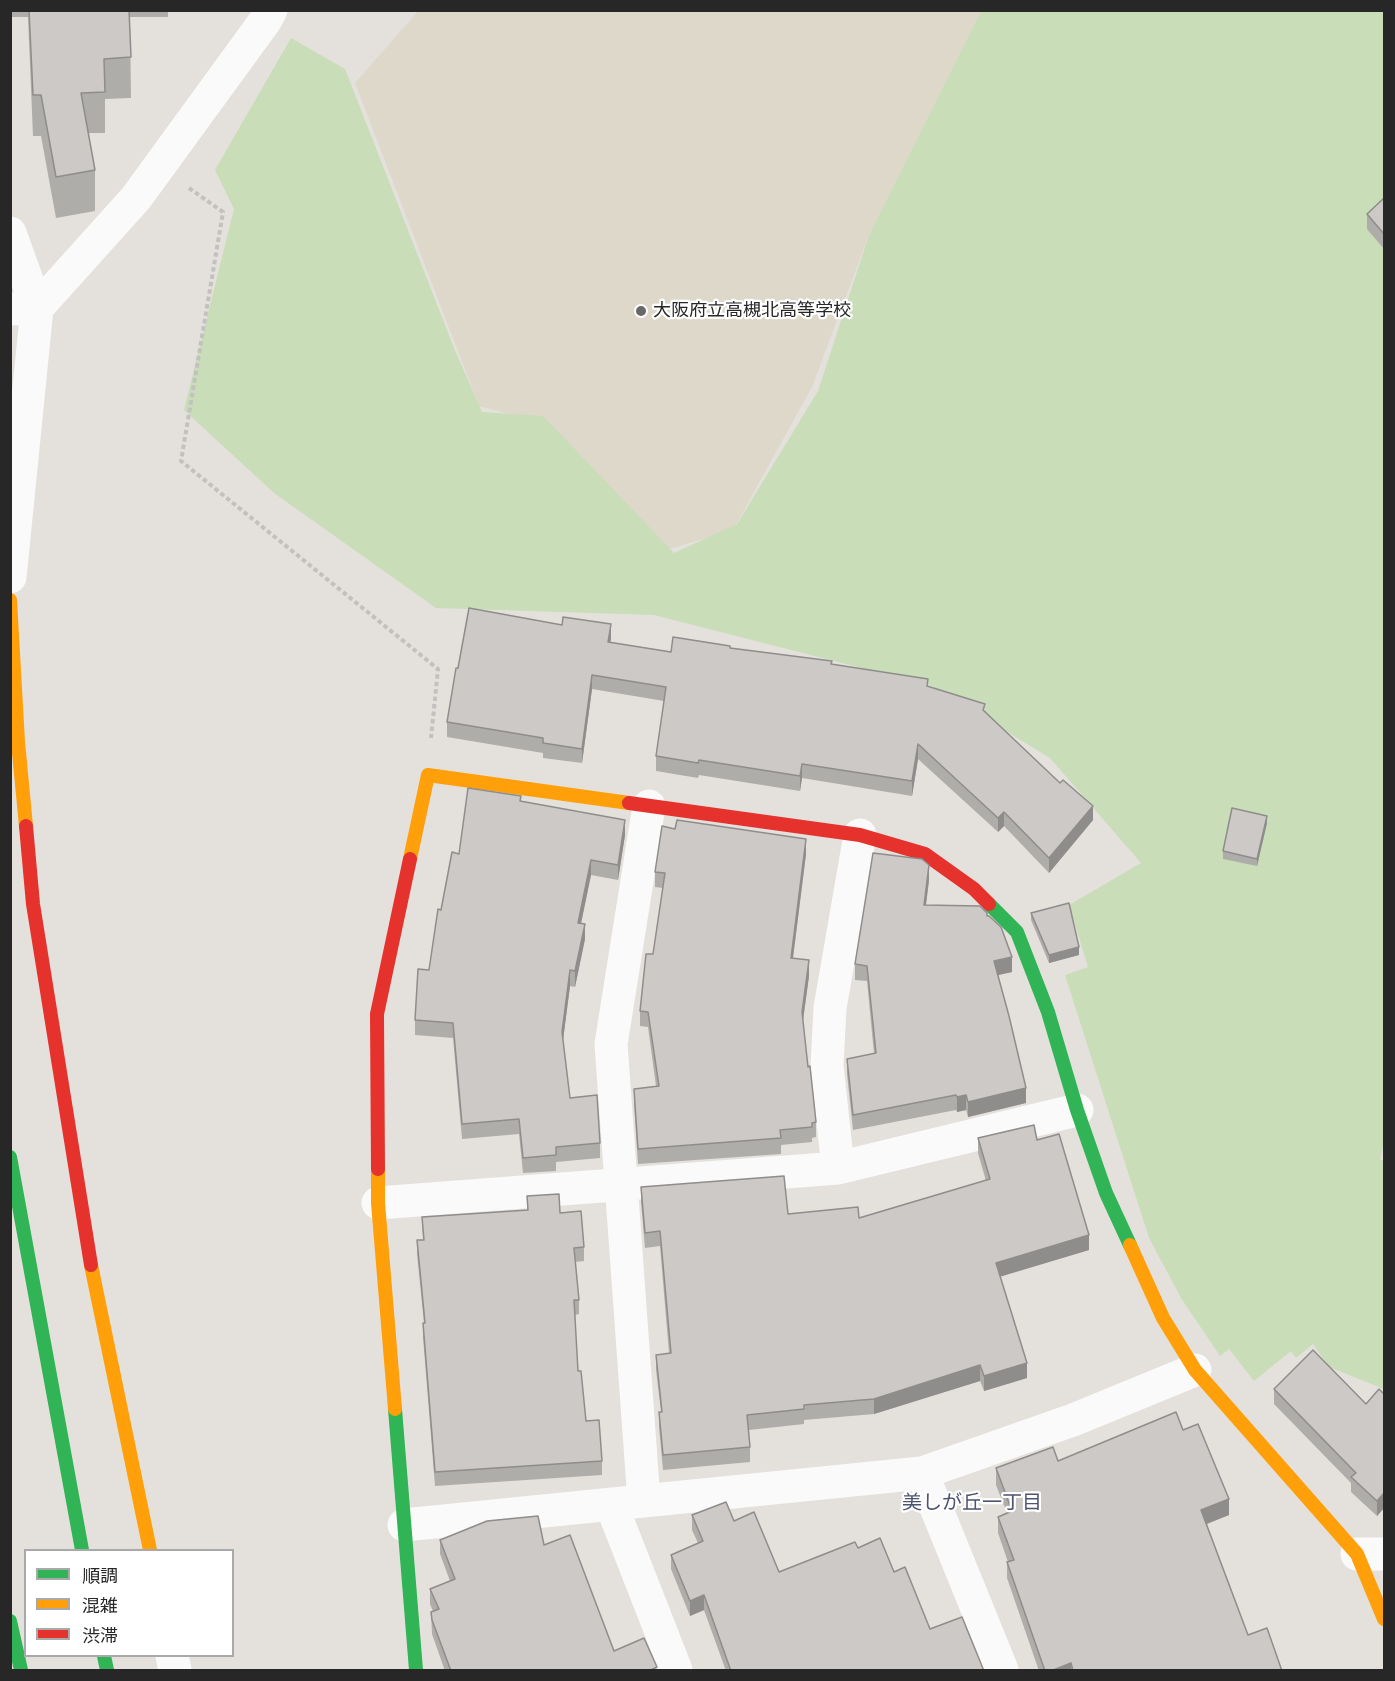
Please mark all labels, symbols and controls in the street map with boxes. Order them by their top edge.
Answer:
place label: 大阪府立高槻北高等学校 [653,300,851,322]
marker: 大阪府立高槻北高等学校 [634,304,648,318]
district label: 美しが丘一丁目 [902,1492,1042,1516]
legend [24,1549,234,1657]
text: 順調 [82,1565,118,1587]
text: 混雑 [82,1595,118,1617]
text: 渋滞 [82,1625,118,1647]

